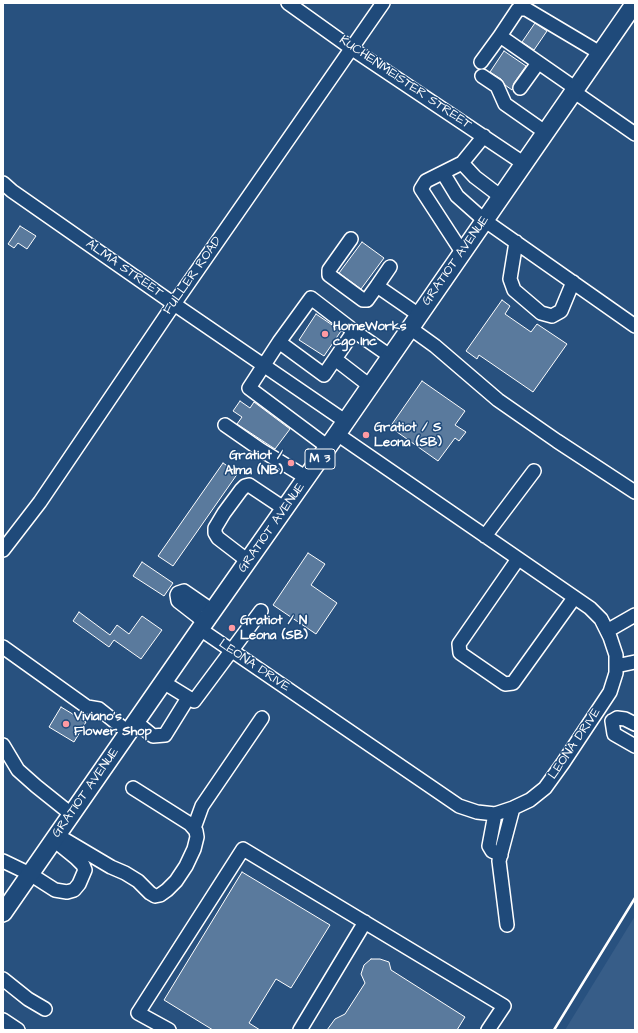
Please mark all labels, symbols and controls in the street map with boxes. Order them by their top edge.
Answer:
street label: KUCHENMEISTER STREET [336,33,474,133]
street label: GRATIOT AVENUE [419,213,493,309]
street label: FULLER ROAD [160,234,226,318]
street label: ALMA STREET [82,237,166,301]
place label: HomeWorks cgo Inc [333,319,407,350]
marker: HomeWorks cgo Inc [320,329,330,339]
place label: Gratiot / S Leona (SB) [374,420,442,451]
marker: Gratiot / S Leona (SB) [361,430,371,440]
place label: Gratiot / Alma (NB) [225,448,283,479]
road number: M 3 [305,449,335,469]
marker: Gratiot / Alma (NB) [286,458,296,468]
street label: GRATIOT AVENUE [235,480,309,576]
place label: Gratiot / N Leona (SB) [240,613,308,644]
marker: Gratiot / N Leona (SB) [227,623,237,633]
street label: LEONA DRIVE [215,636,293,696]
street label: LEONA DRIVE [545,705,605,783]
place label: Viviano's Flower Shop [74,709,152,740]
marker: Viviano's Flower Shop [61,719,71,729]
street label: GRATIOT AVENUE [49,745,123,841]

